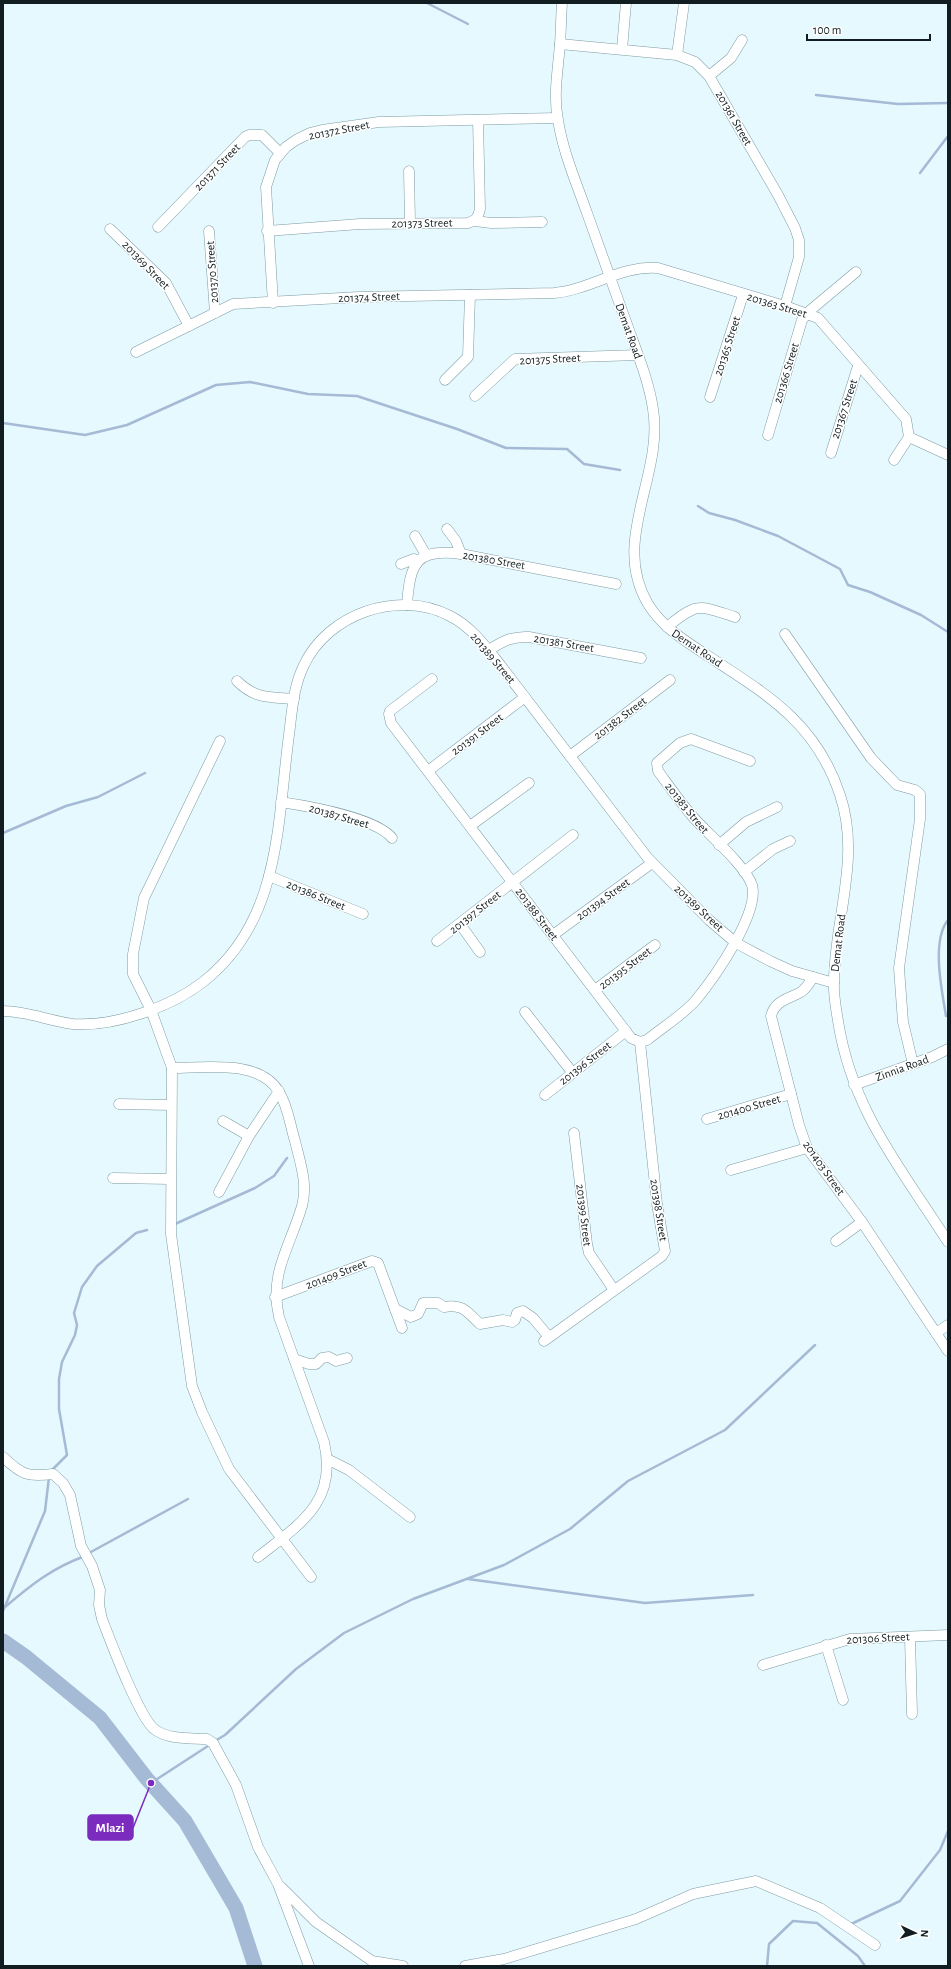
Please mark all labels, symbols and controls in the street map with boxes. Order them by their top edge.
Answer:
scale bar [807,16,930,42]
text: 100 m [813,24,841,36]
street label: 201361 Street [714,89,754,147]
street label: 201372 Street [308,118,371,142]
street label: 201371 Street [192,141,242,193]
street label: 201373 Street [391,216,453,230]
street label: 201369 Street [120,238,172,292]
street label: 201370 Street [204,240,220,304]
street label: 201374 Street [338,290,400,304]
street label: 201363 Street [746,290,808,320]
street label: Demat Road [613,302,645,360]
street label: 201365 Street [712,315,742,377]
street label: 201366 Street [771,341,801,405]
street label: 201375 Street [519,351,581,367]
street label: 201367 Street [829,378,859,440]
street label: 201380 Street [462,549,526,571]
street label: Demat Road [670,627,724,669]
street label: 201389 Street [468,630,518,686]
street label: 201381 Street [533,632,595,654]
street label: 201382 Street [592,694,649,742]
street label: 201391 Street [449,711,505,757]
street label: 201383 Street [663,780,711,836]
street label: 201387 Street [308,802,371,830]
street label: 201394 Street [574,876,632,922]
street label: 201386 Street [285,878,347,912]
street label: 201389 Street [672,882,726,934]
street label: 201388 Street [513,885,561,943]
street label: 201397 Street [447,888,503,936]
street label: Demat Road [829,913,847,973]
street label: 201395 Street [597,945,653,991]
street label: 201396 Street [557,1039,613,1087]
street label: Zinnia Road [874,1053,930,1083]
street label: 201400 Street [716,1092,782,1122]
street label: 201403 Street [801,1139,847,1197]
street label: 201398 Street [648,1178,670,1242]
street label: 201399 Street [574,1183,594,1247]
street label: 201409 Street [304,1257,368,1291]
street label: 201306 Street [846,1630,910,1646]
callout: Mlazi [88,1815,133,1840]
text: Mlazi [96,1822,124,1835]
north arrow [895,1913,935,1953]
text: N [919,1929,930,1938]

